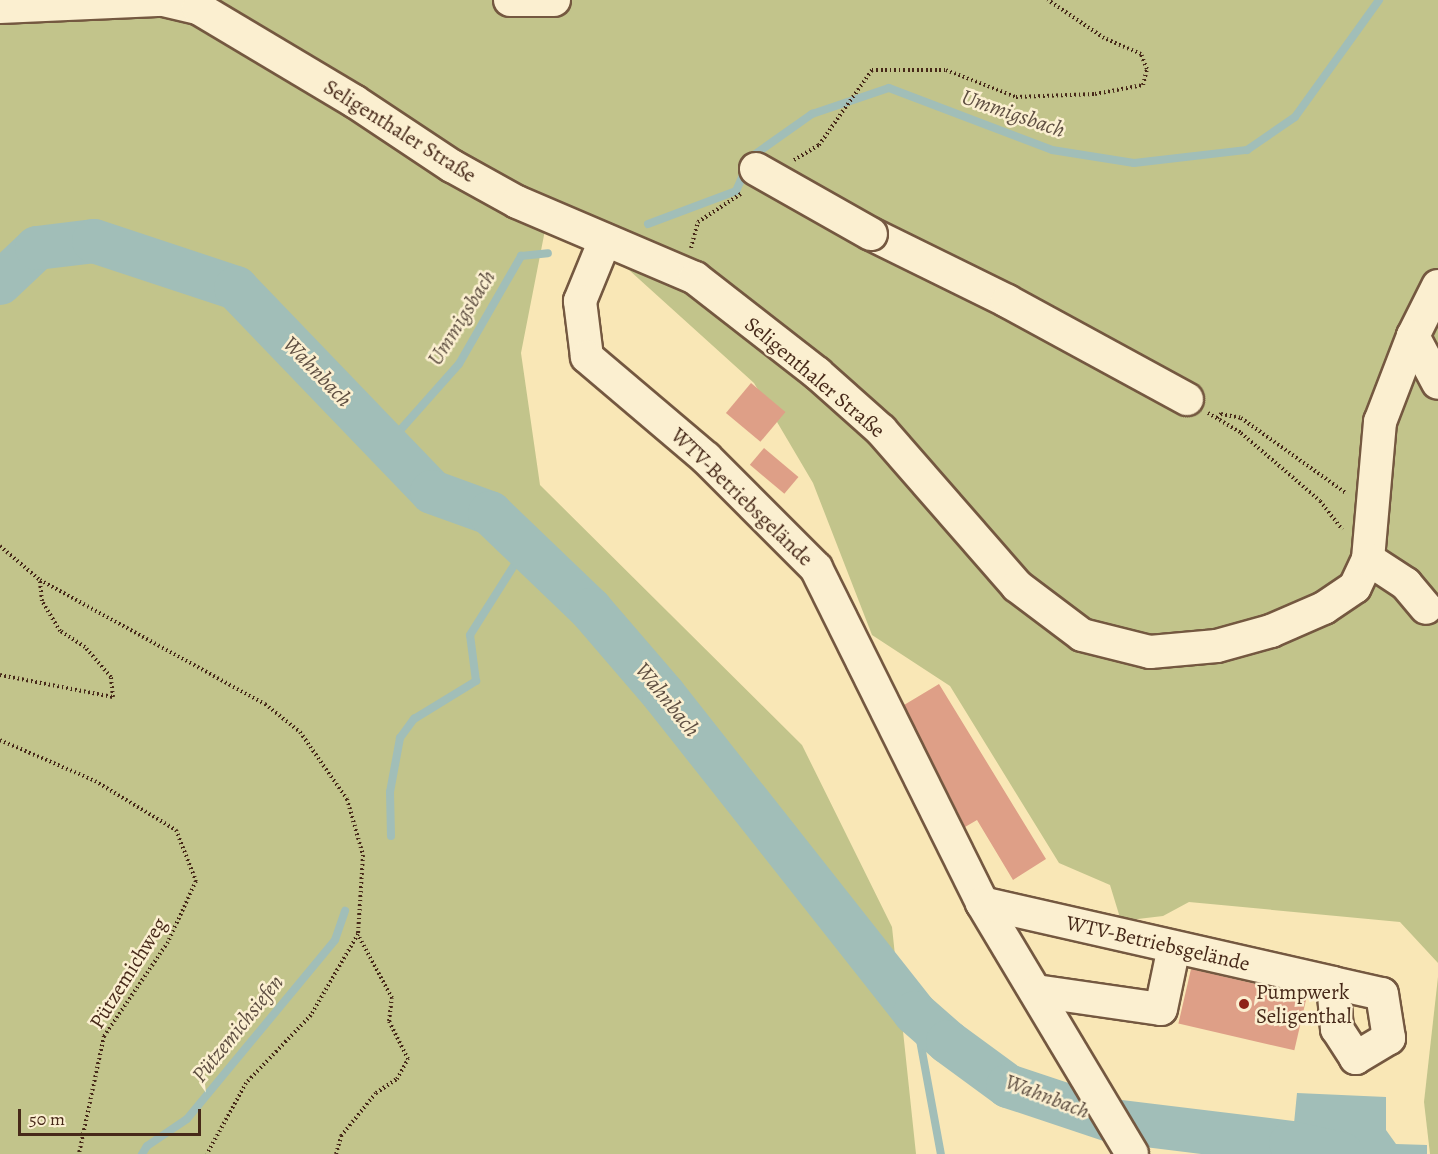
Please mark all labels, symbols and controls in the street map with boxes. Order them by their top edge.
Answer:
street label: Seligenthaler Straße [319,74,481,188]
water label: Ummigsbach [958,84,1068,144]
water label: Ummigsbach [422,265,502,371]
street label: Seligenthaler Straße [740,311,890,443]
water label: Wahnbach [277,331,357,413]
street label: WTV-Betriebsgelände [666,423,818,571]
water label: Wahnbach [629,657,705,743]
street label: WTV-Betriebsgelände [1064,910,1252,976]
street label: Pützemichweg [84,913,172,1033]
water label: Pützemichsiefen [187,970,289,1088]
place label: Pumpwerk Seligenthal [1256,979,1352,1029]
marker: Pumpwerk Seligenthal [1237,997,1251,1011]
water label: Wahnbach [1001,1069,1093,1125]
scale bar [21,1097,204,1135]
text: 50 m [29,1107,65,1131]

